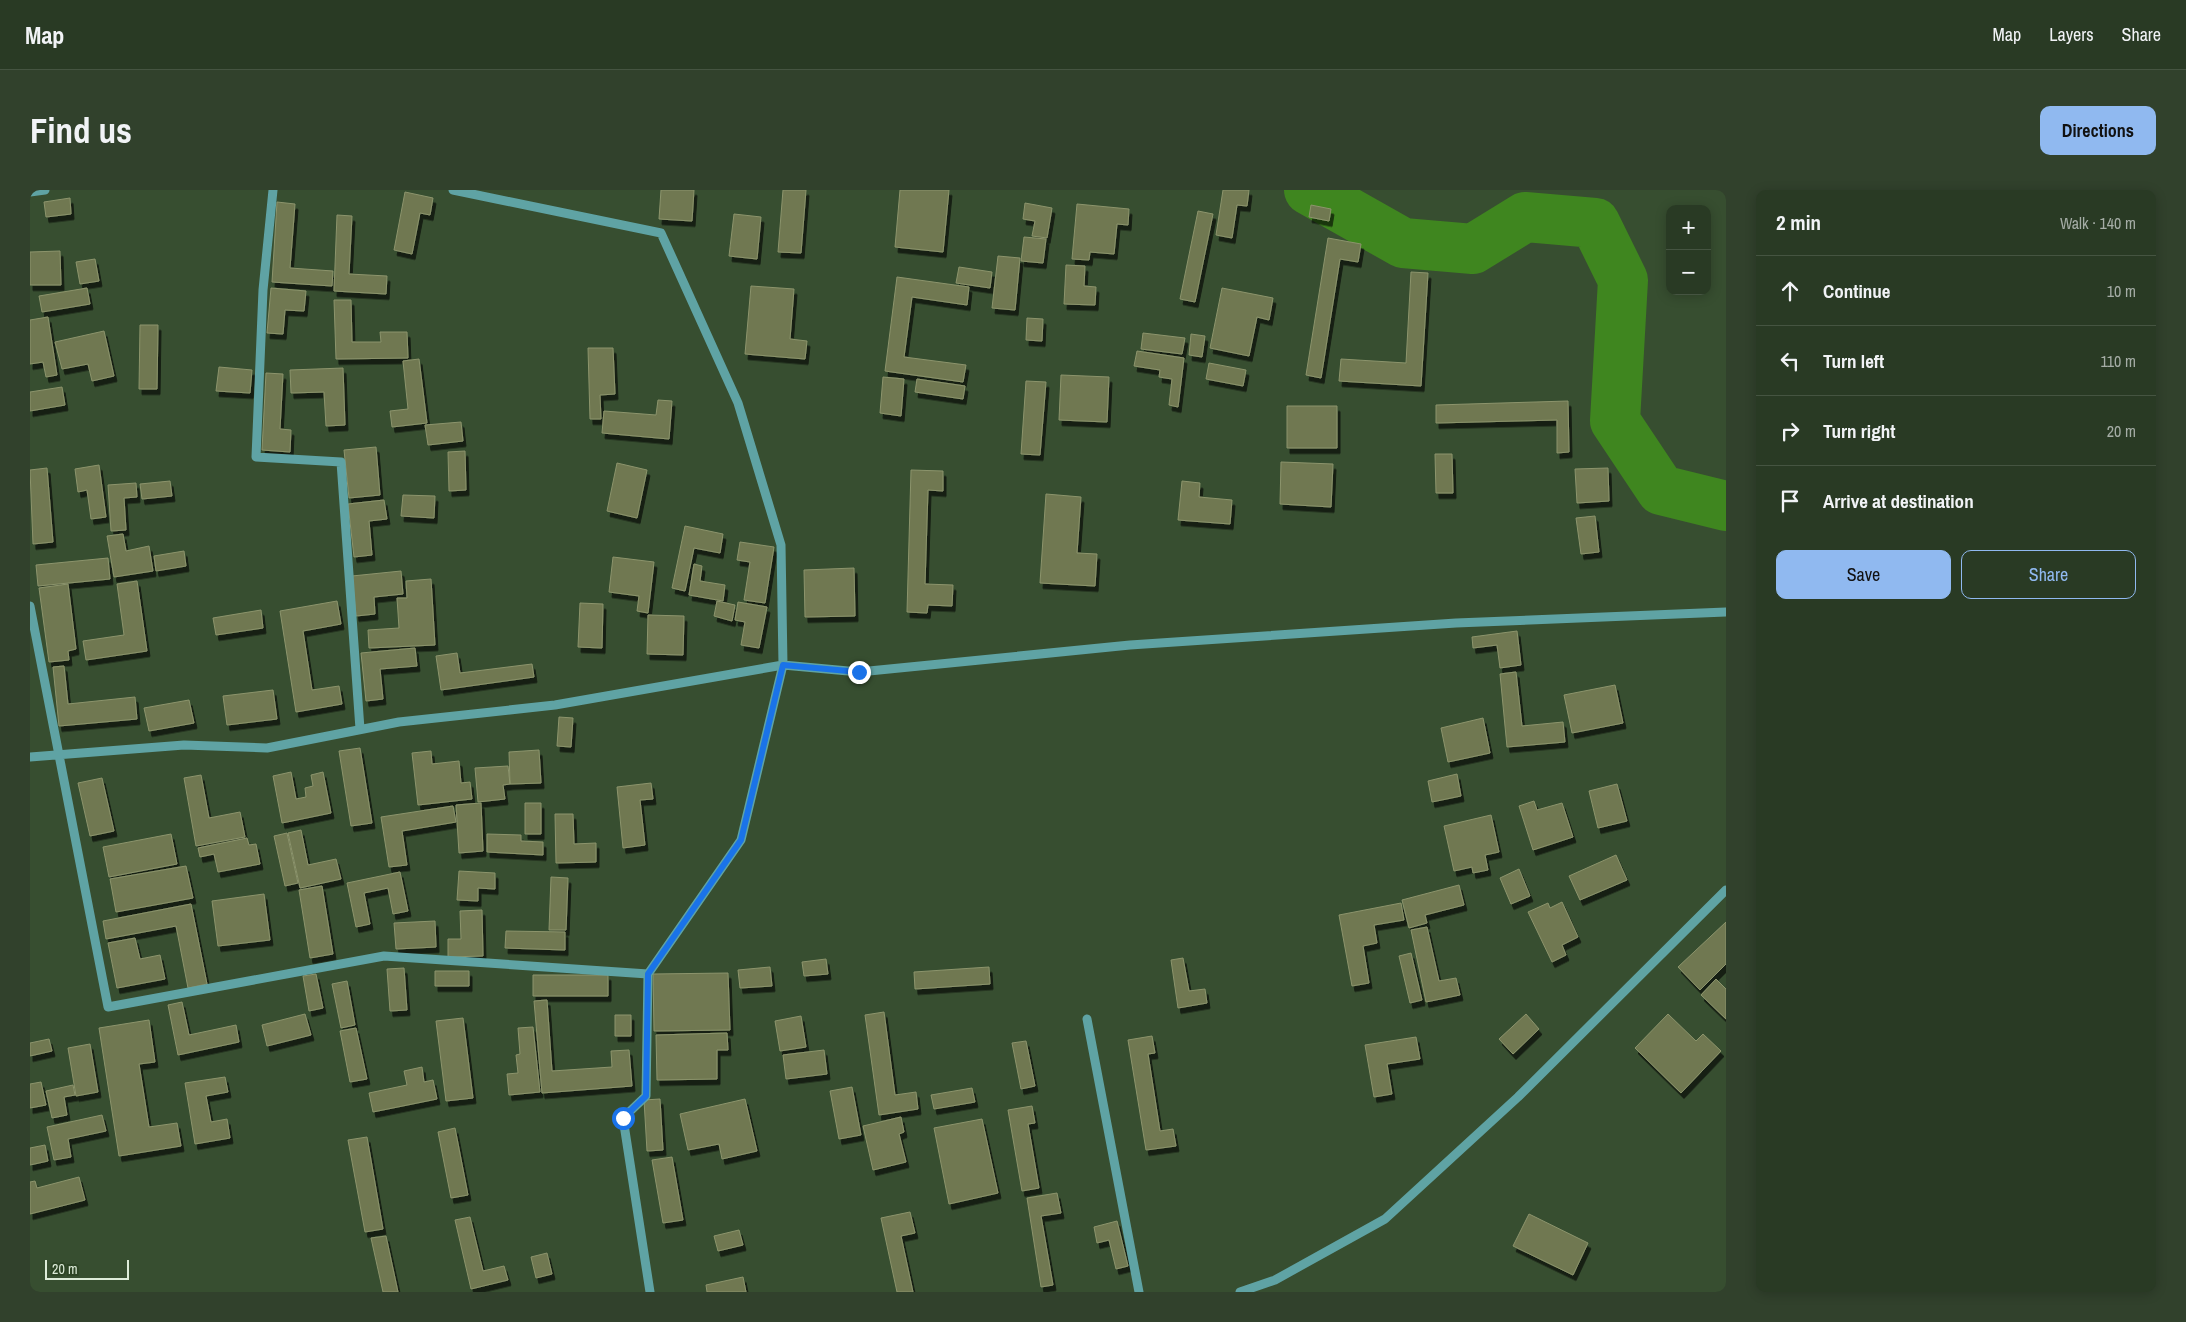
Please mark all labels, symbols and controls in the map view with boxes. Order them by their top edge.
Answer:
text: Map [25,19,64,51]
text: Map [1993,22,2021,47]
text: Layers [2049,22,2094,47]
text: Share [2122,22,2161,47]
button: Directions [2040,106,2156,155]
text: Find us [30,107,132,154]
map controls [1666,205,1711,295]
button: + [1666,205,1711,250]
text: 2 min [1776,208,1821,237]
text: Walk · 140 m [2060,212,2136,234]
button: − [1666,250,1711,295]
icon: ahead [1776,277,1804,305]
text: Continue [1823,278,1891,304]
text: 10 m [2107,280,2136,302]
icon: left [1776,347,1804,375]
text: Turn left [1823,348,1884,374]
text: 110 m [2100,350,2136,372]
icon: right [1776,417,1804,445]
text: Turn right [1823,418,1895,444]
text: 20 m [2107,420,2136,442]
icon: arrive [1776,487,1804,515]
text: Arrive at destination [1823,488,1974,514]
button: Save [1776,550,1951,599]
button: Share [1961,550,2136,599]
route end [848,661,871,684]
route start [612,1107,635,1130]
scale bar [45,1257,129,1280]
text: 20 m [52,1260,78,1278]

